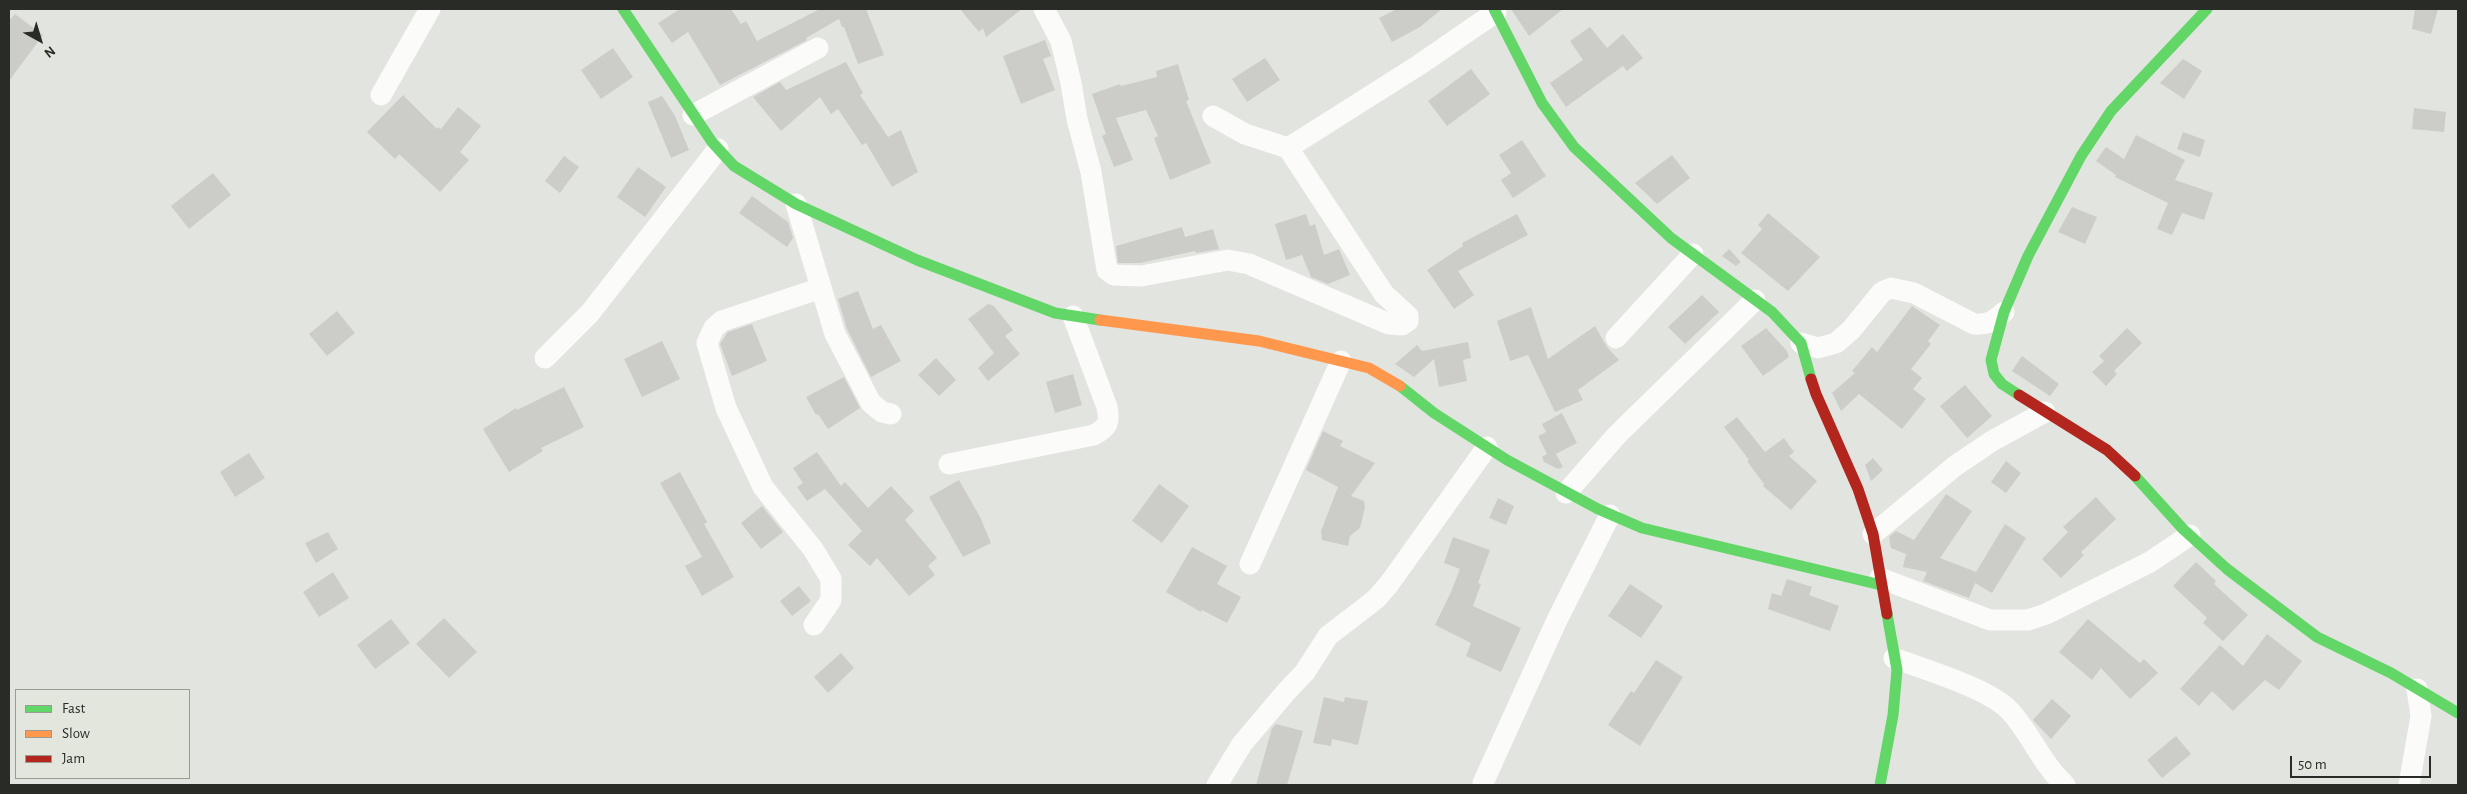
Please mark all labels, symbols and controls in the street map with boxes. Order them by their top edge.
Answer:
north arrow [15,15,65,65]
text: N [41,43,58,60]
legend [15,689,190,779]
text: Fast [62,701,85,716]
text: Slow [62,726,90,741]
scale bar [2292,746,2433,778]
text: Jam [62,751,85,766]
text: 50 m [2298,757,2327,772]

